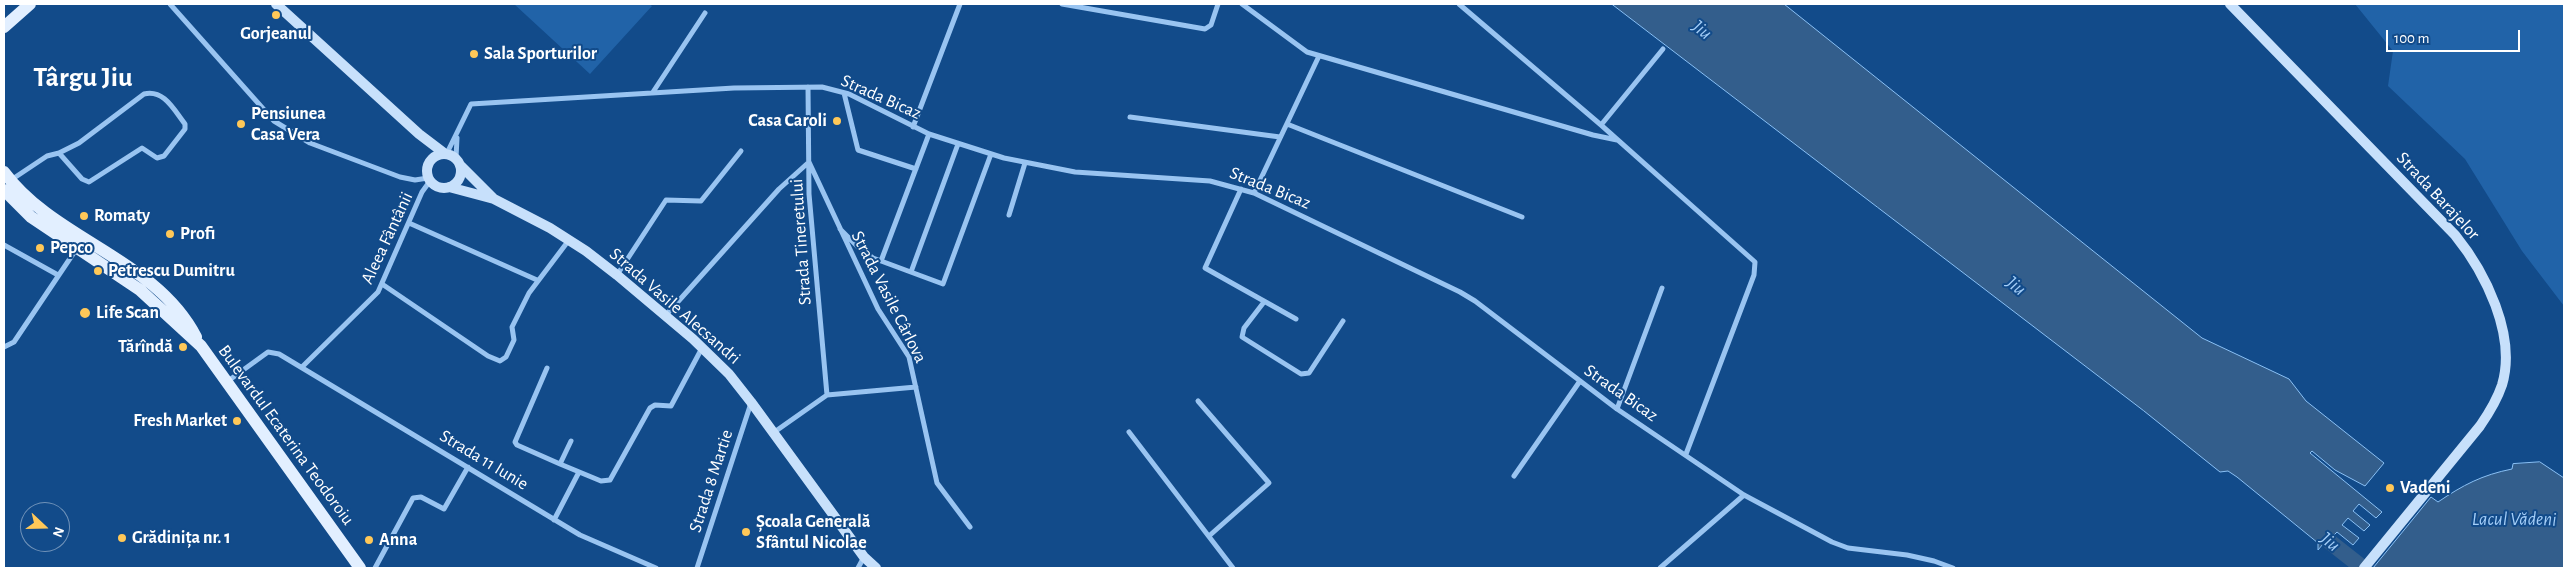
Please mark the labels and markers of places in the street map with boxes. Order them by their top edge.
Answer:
marker: Gorjeanul [270,9,282,21]
place label: Gorjeanul [240,23,312,45]
place label: Sala Sporturilor [484,43,597,65]
marker: Sala Sporturilor [468,48,480,60]
place label: Pensiunea Casa Vera [251,103,326,146]
place label: Casa Caroli [748,110,827,132]
marker: Casa Caroli [831,115,843,127]
marker: Pensiunea Casa Vera [235,118,247,130]
place label: Romaty [94,205,150,227]
marker: Romaty [78,210,90,222]
place label: Profi [180,223,215,245]
marker: Profi [164,228,176,240]
place label: Pepco [50,237,93,259]
marker: Pepco [34,242,46,254]
place label: Petrescu Dumitru [108,260,235,282]
marker: Petrescu Dumitru [92,265,104,277]
place label: Life Scan [96,302,159,324]
marker: Life Scan [78,306,92,320]
place label: Tărîndă [118,336,173,358]
marker: Tărîndă [177,341,189,353]
place label: Fresh Market [133,410,227,432]
marker: Fresh Market [231,415,243,427]
place label: Vadeni [2400,477,2450,499]
marker: Vadeni [2384,482,2396,494]
place label: Școala Generală Sfântul Nicolae [756,511,870,554]
marker: Școala Generală Sfântul Nicolae [740,526,752,538]
place label: Grădinița nr. 1 [132,527,231,549]
place label: Anna [379,529,417,551]
marker: Grădinița nr. 1 [116,532,128,544]
marker: Anna [363,534,375,546]

